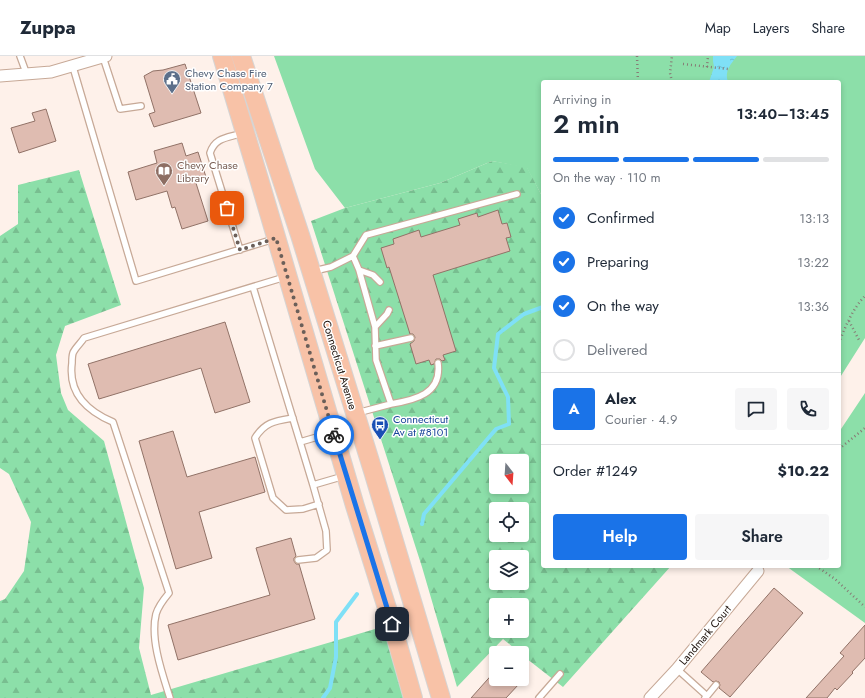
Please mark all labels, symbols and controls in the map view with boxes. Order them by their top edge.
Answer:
text: Zuppa [20,14,76,41]
text: Map [705,18,731,38]
text: Layers [753,18,789,38]
text: Share [811,18,845,38]
place label: Chevy Chase Fire Station Company 7 [185,65,273,94]
public building icon: Chevy Chase Fire Station Company 7 [162,69,182,94]
text: Arriving in [553,90,611,109]
text: 13:40–13:45 [737,103,829,125]
text: 2 min [553,105,620,143]
place label: Chevy Chase Library [177,157,238,186]
library icon: Chevy Chase Library [154,161,174,186]
text: On the way · 110 m [553,168,661,187]
pin [210,191,244,225]
icon: bag [216,197,238,219]
icon: check [553,207,575,229]
text: Confirmed [587,207,655,229]
text: 13:13 [799,209,829,228]
icon: check [553,251,575,273]
text: Preparing [587,251,649,273]
text: 13:22 [797,253,829,272]
icon: check [553,295,575,317]
text: On the way [587,295,659,317]
text: 13:36 [798,297,829,316]
street label: Connecticut Avenue [319,318,361,412]
text: Delivered [587,339,648,361]
text: Alex [605,388,636,410]
button: chat [735,388,777,430]
button: phone [787,388,829,430]
text: A [568,398,580,420]
text: Courier · 4.9 [605,410,678,429]
place label: Connecticut Av at #8101 [393,411,449,440]
courier [314,415,354,455]
bus stop icon: Connecticut Av at #8101 [370,415,390,440]
icon: bike [323,424,345,446]
north arrow [489,454,529,494]
map controls [489,454,529,686]
text: Order #1249 [553,460,638,482]
text: $10.22 [778,460,829,482]
button: locate [489,502,529,542]
button: Help [553,514,687,560]
button: Share [695,514,829,560]
button: layers [489,550,529,590]
button: + [489,598,529,638]
street label: Landmark Court [675,601,735,668]
pin [375,607,409,641]
icon: home [381,613,403,635]
button: − [489,646,529,686]

